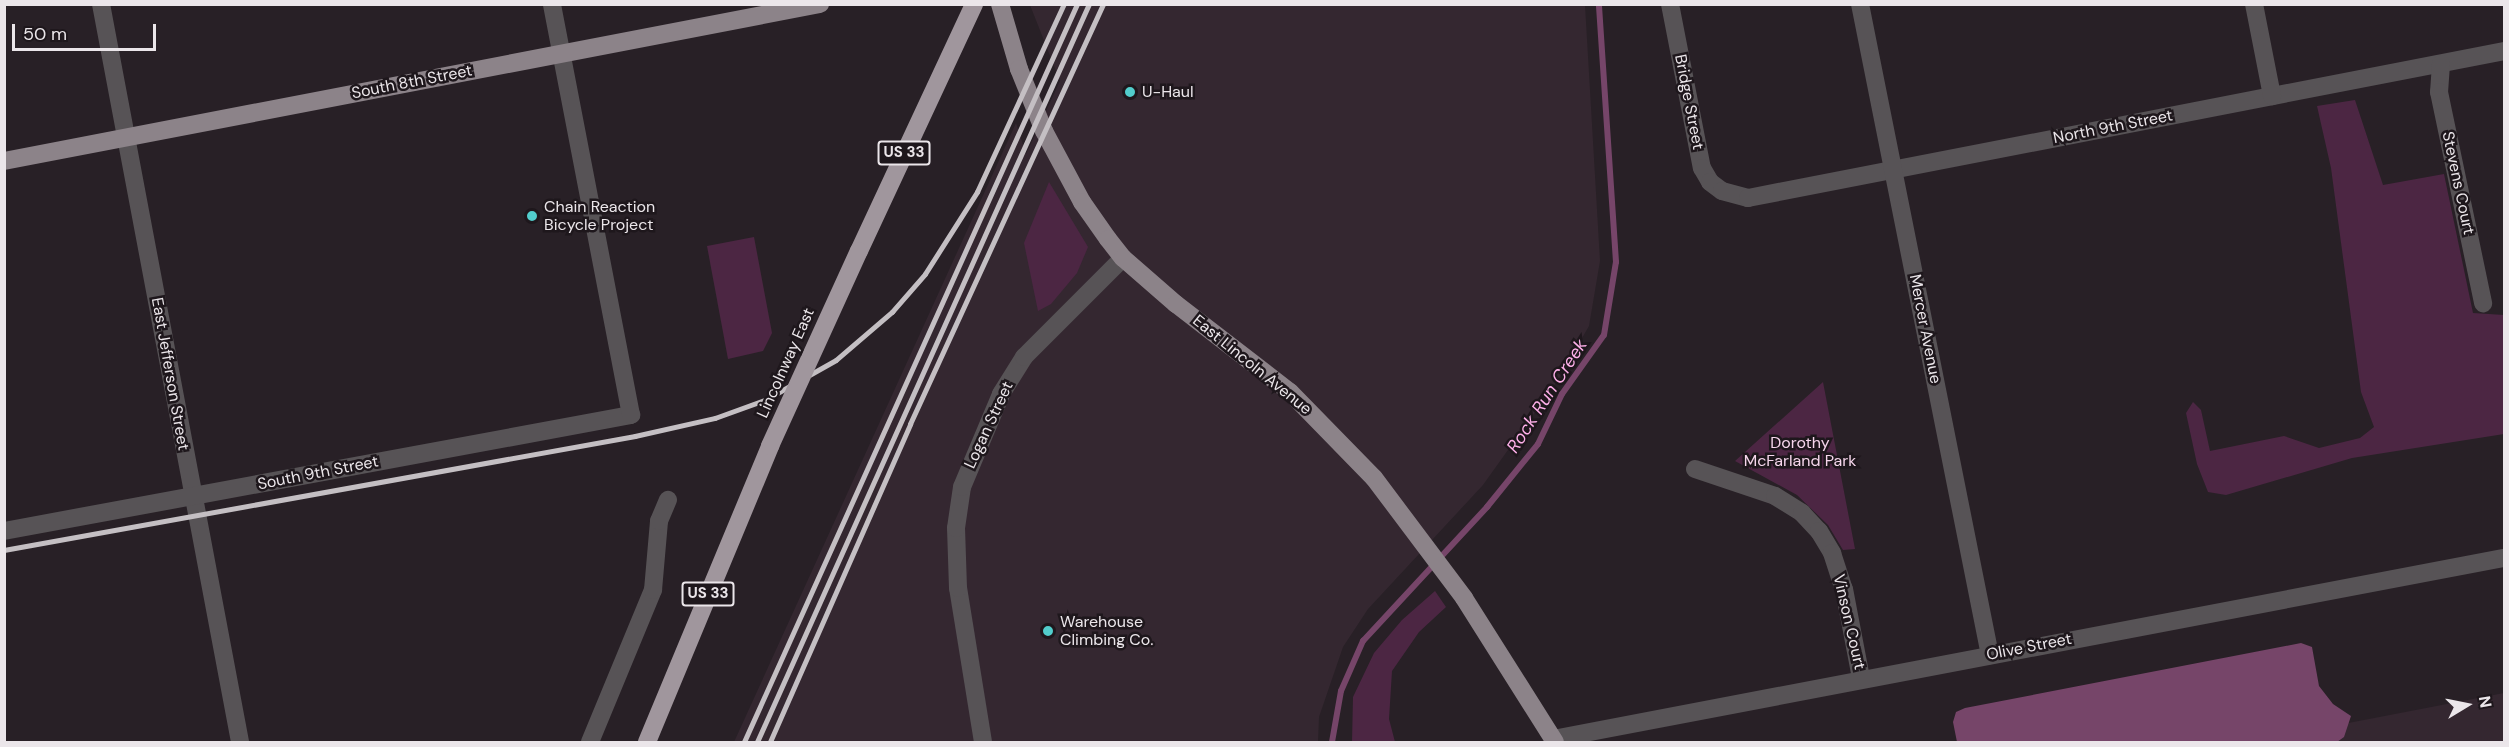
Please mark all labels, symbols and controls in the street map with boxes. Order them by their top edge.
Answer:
scale bar [15,12,159,50]
text: 50 m [23,22,67,46]
street label: Bridge Street [1670,53,1708,151]
street label: South 8th Street [350,61,474,103]
place label: U-Haul [1142,82,1193,102]
marker: U-Haul [1123,85,1137,99]
street label: North 9th Street [2052,106,2174,148]
street label: Stevens Court [2438,130,2478,236]
road number: US 33 [877,141,931,165]
place label: Chain Reaction Bicycle Project [544,197,655,235]
marker: Chain Reaction Bicycle Project [525,209,539,223]
street label: Mercer Avenue [1905,273,1945,385]
street label: East Jefferson Street [147,296,193,452]
street label: Lincolnway East [753,305,819,421]
street label: East Lincoln Avenue [1189,311,1315,419]
water label: Rock Run Creek [1502,335,1592,457]
street label: Logan Street [961,378,1017,472]
park label: Dorothy McFarland Park [1744,433,1856,471]
street label: South 9th Street [256,452,380,494]
street label: Vinson Court [1829,573,1869,671]
road number: US 33 [681,582,735,606]
place label: Warehouse Climbing Co. [1060,612,1153,650]
marker: Warehouse Climbing Co. [1041,624,1055,638]
street label: Olive Street [1985,629,2073,665]
north arrow [2437,675,2497,735]
text: N [2474,694,2497,709]

